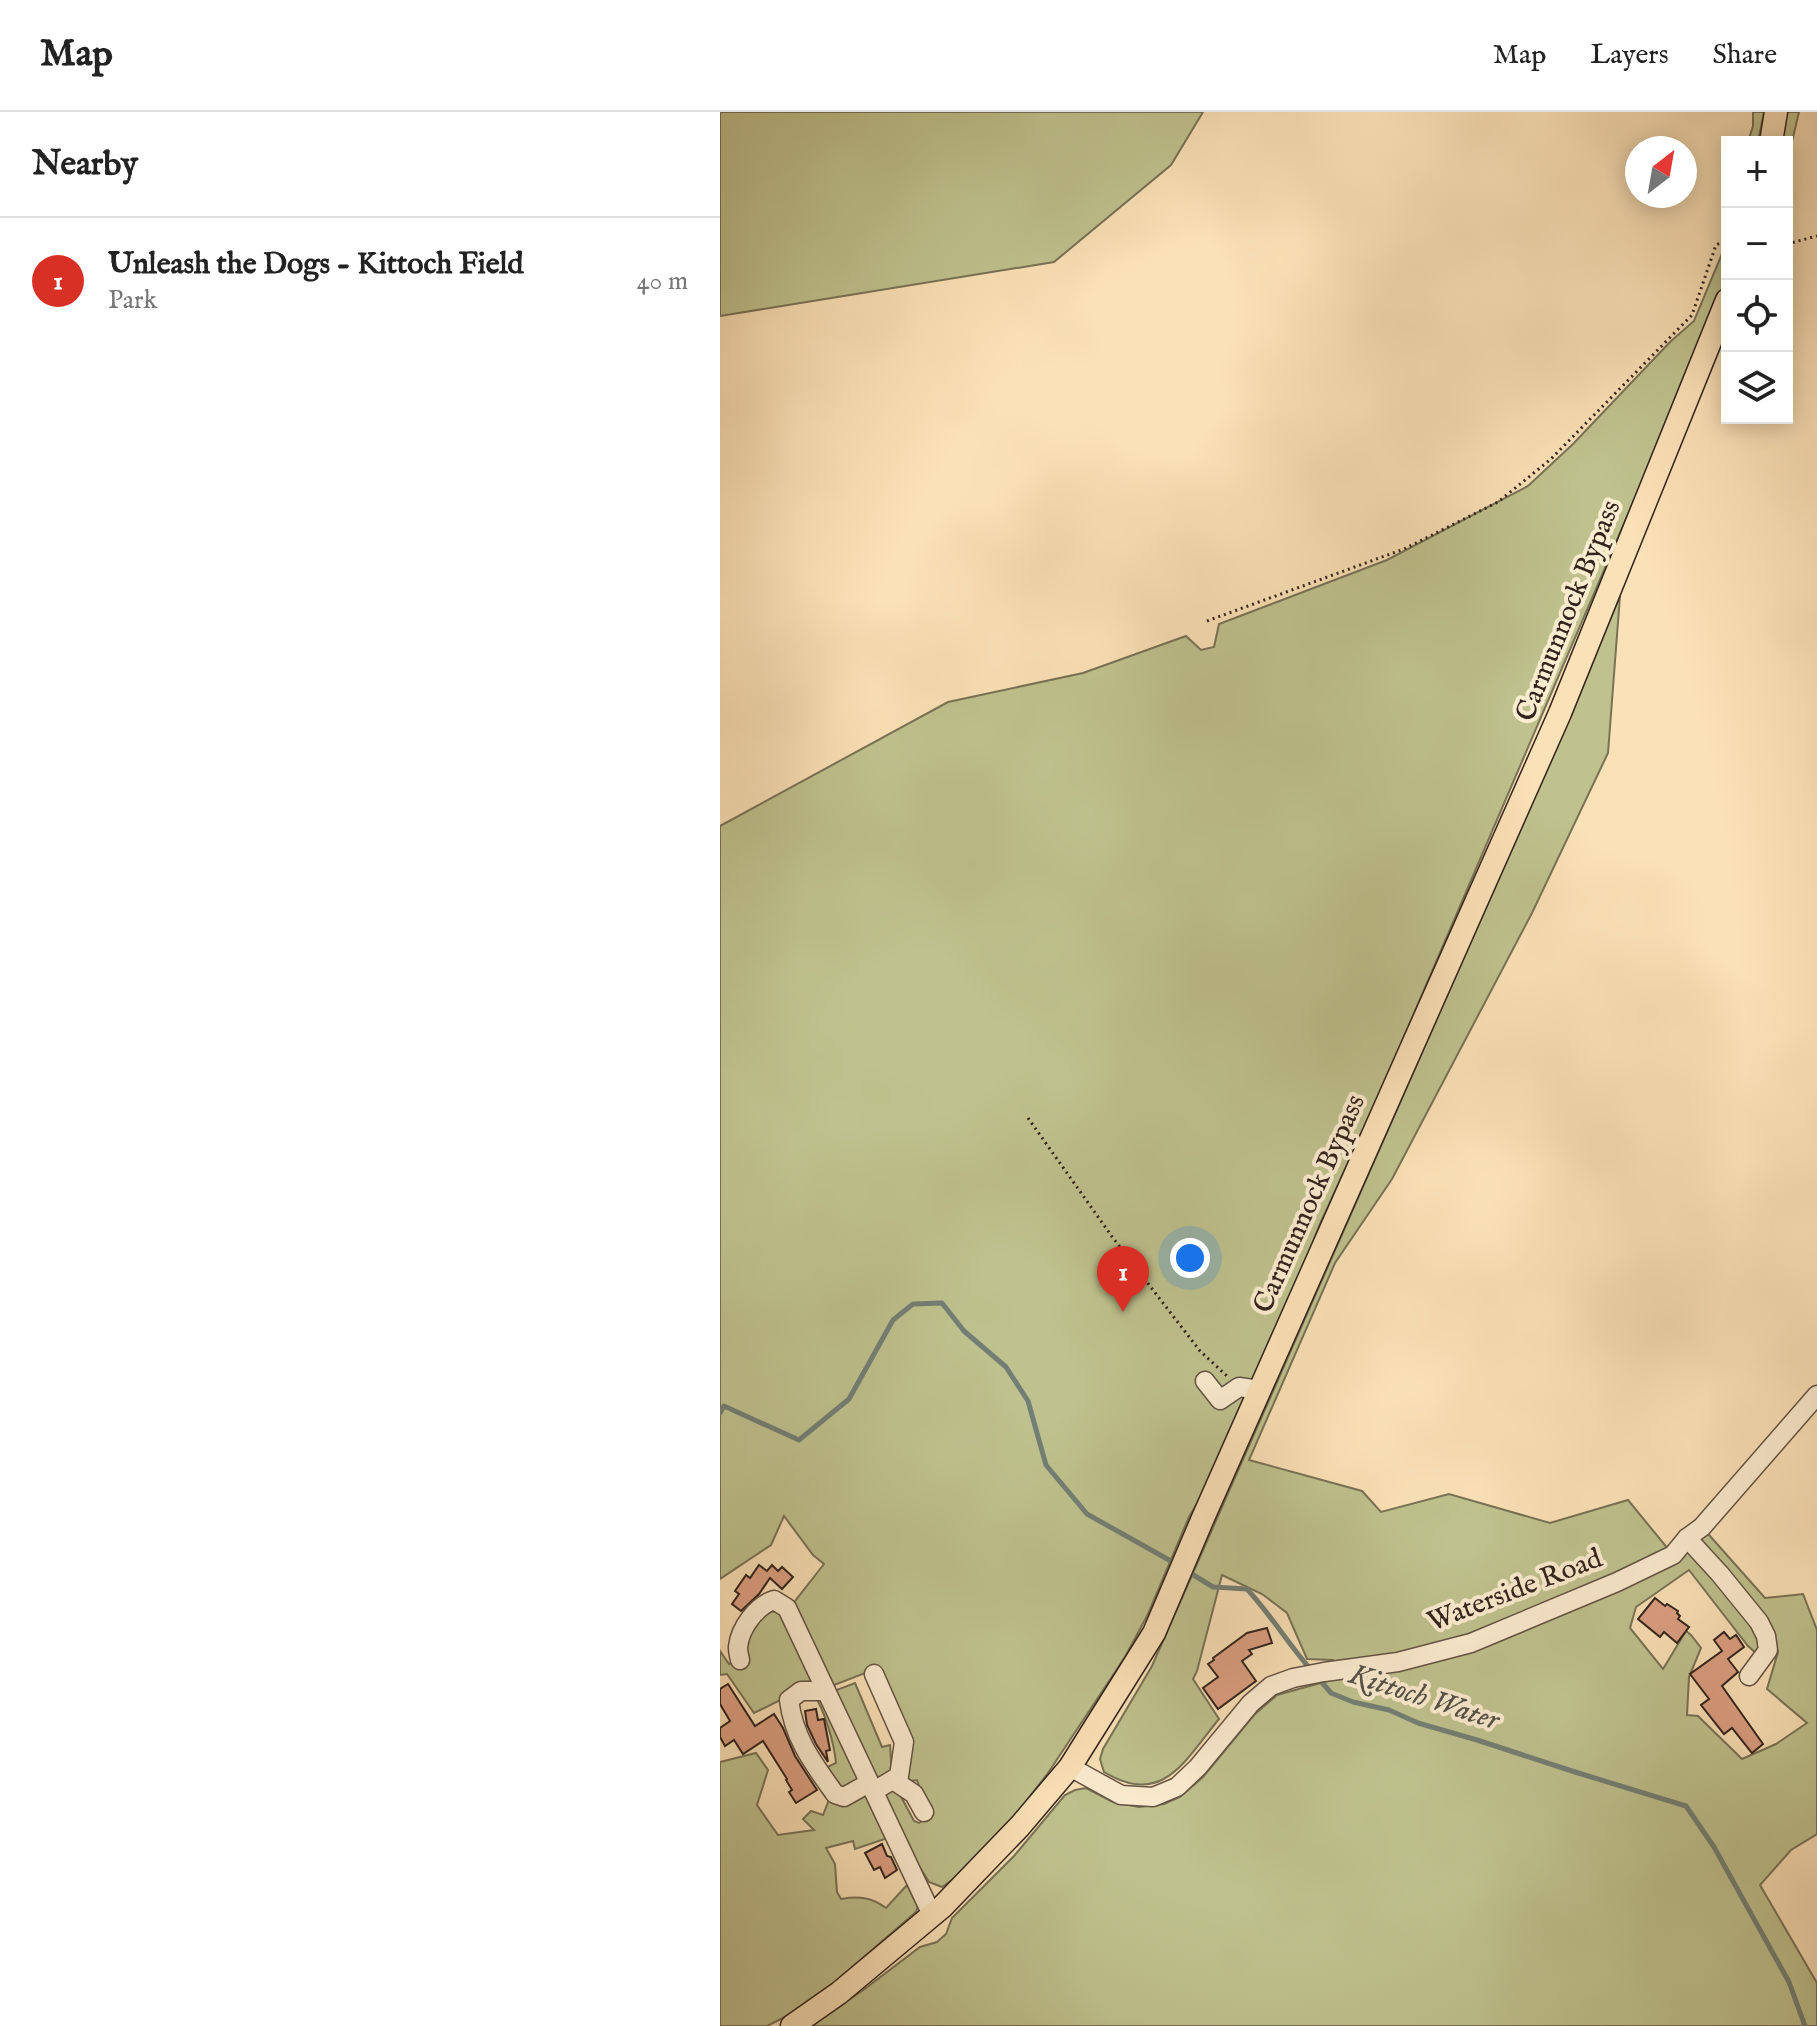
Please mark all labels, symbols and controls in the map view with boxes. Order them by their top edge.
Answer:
text: Map [40,31,113,79]
text: Map [1493,38,1546,73]
text: Layers [1590,38,1669,73]
text: Share [1713,38,1777,73]
north arrow [1625,136,1697,208]
map controls [1721,136,1793,424]
button: + [1721,136,1793,208]
text: Nearby [32,143,138,186]
button: − [1721,208,1793,280]
text: Unleash the Dogs - Kittoch Field [108,246,524,284]
text: 1 [53,265,63,298]
text: 40 m [637,265,688,298]
button: locate [1721,280,1793,352]
text: Park [108,284,157,317]
button: layers [1721,352,1793,424]
street label: Carmunnock Bypass [1509,495,1629,727]
street label: Carmunnock Bypass [1246,1089,1374,1319]
your location [1170,1238,1210,1278]
pin: 1 [1097,1246,1149,1312]
street label: Waterside Road [1423,1542,1607,1640]
water label: Kittoch Water [1343,1656,1506,1741]

